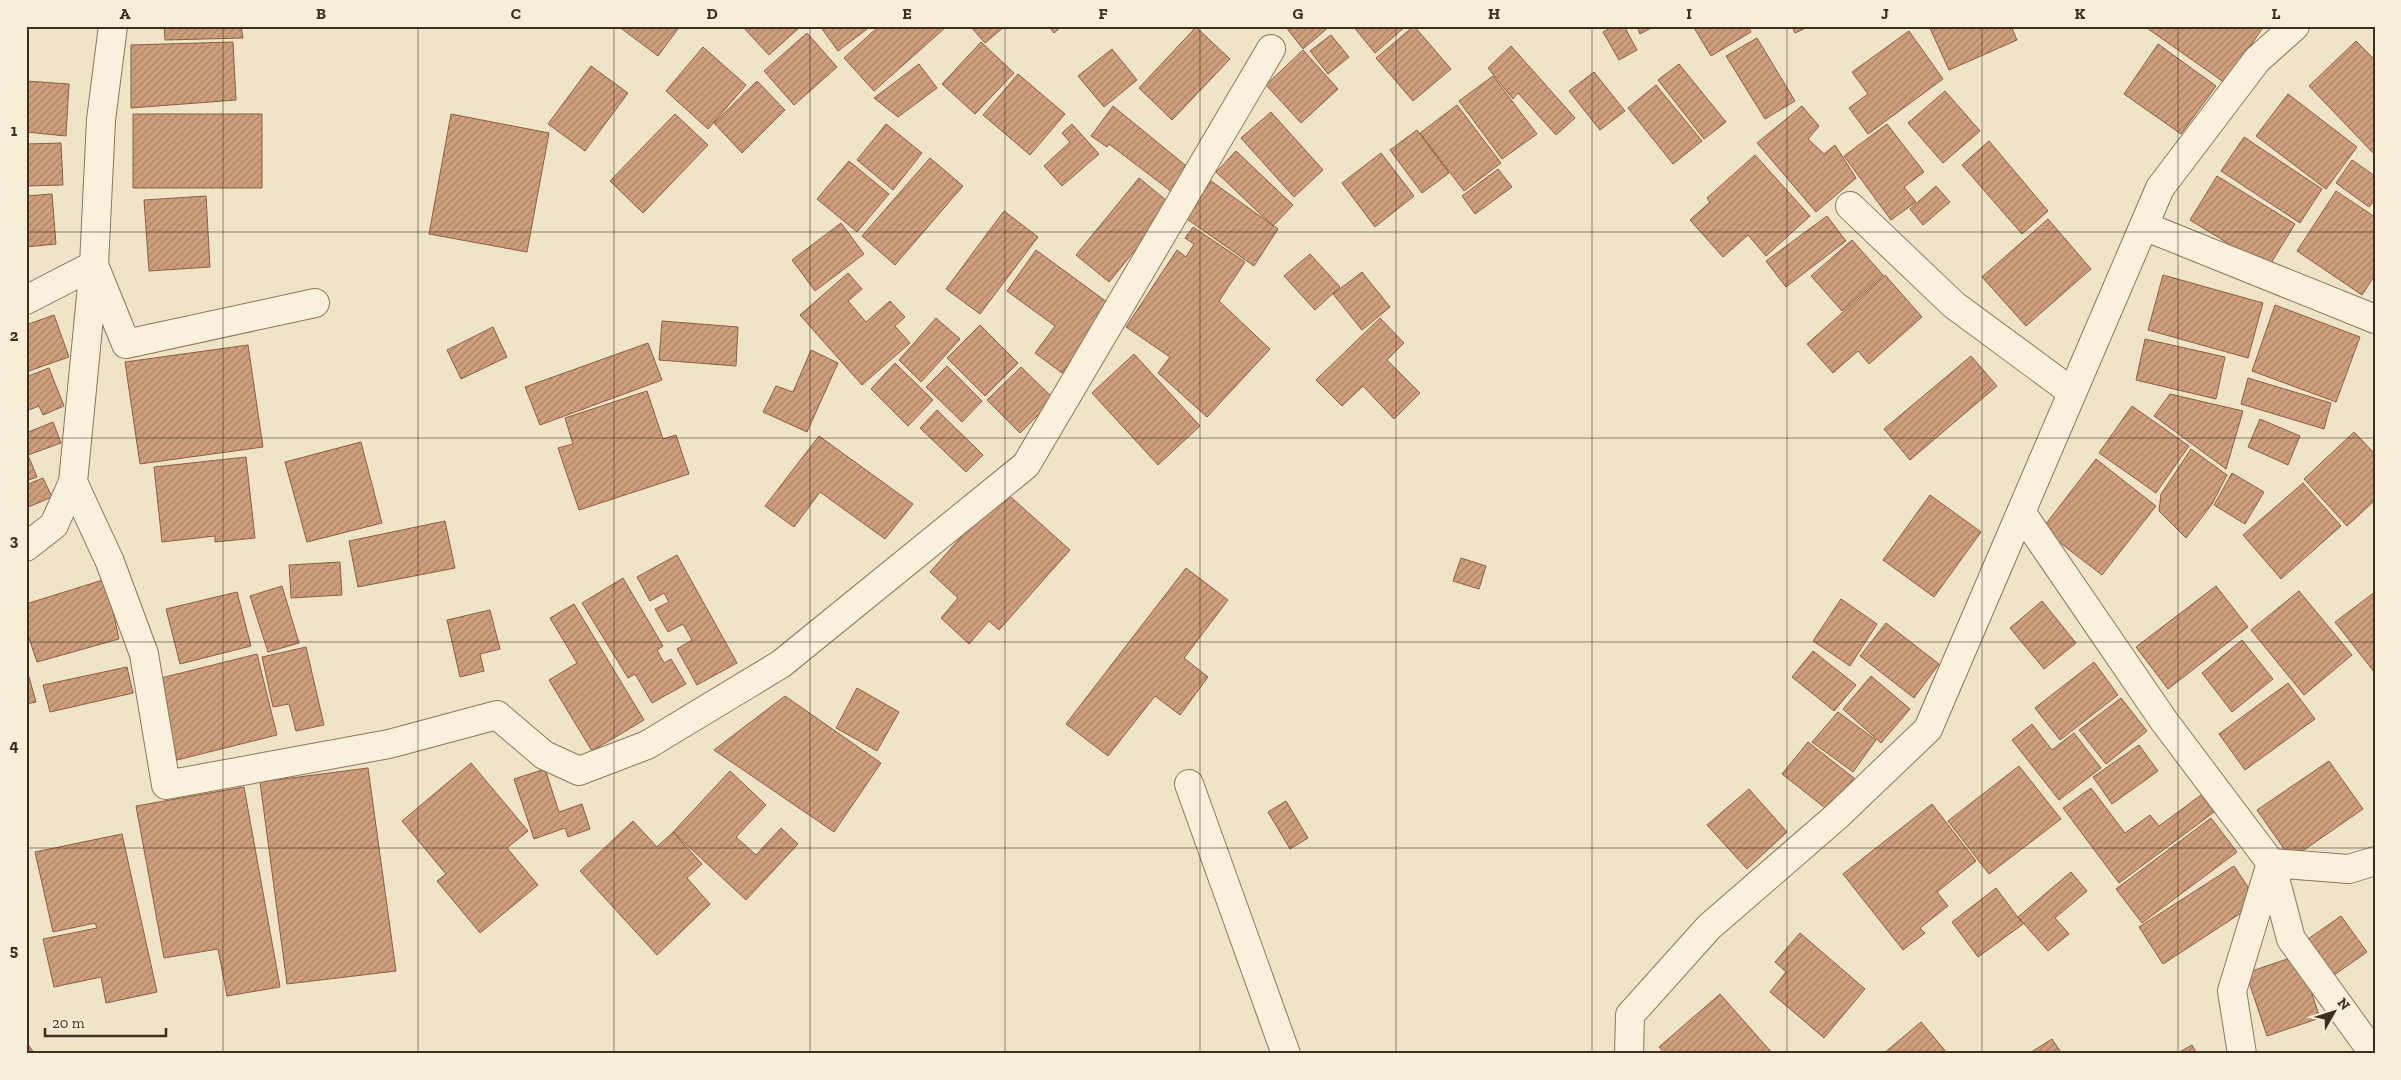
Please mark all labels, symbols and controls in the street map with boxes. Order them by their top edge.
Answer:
text: A [120,4,131,23]
text: B [316,4,326,23]
text: C [511,4,521,23]
text: D [706,4,718,23]
text: E [902,4,912,23]
text: F [1098,4,1108,23]
text: G [1293,4,1304,23]
text: H [1488,4,1500,23]
text: I [1686,4,1692,23]
text: J [1881,4,1889,23]
text: K [2075,4,2086,23]
text: L [2272,4,2281,23]
text: 1 [11,121,18,140]
text: 2 [10,326,19,345]
text: 3 [10,531,19,550]
text: 4 [9,736,19,755]
text: 5 [10,941,18,960]
north arrow [2308,988,2358,1038]
text: N [2334,995,2354,1014]
scale bar [45,1005,166,1037]
text: 20 m [52,1014,85,1032]

